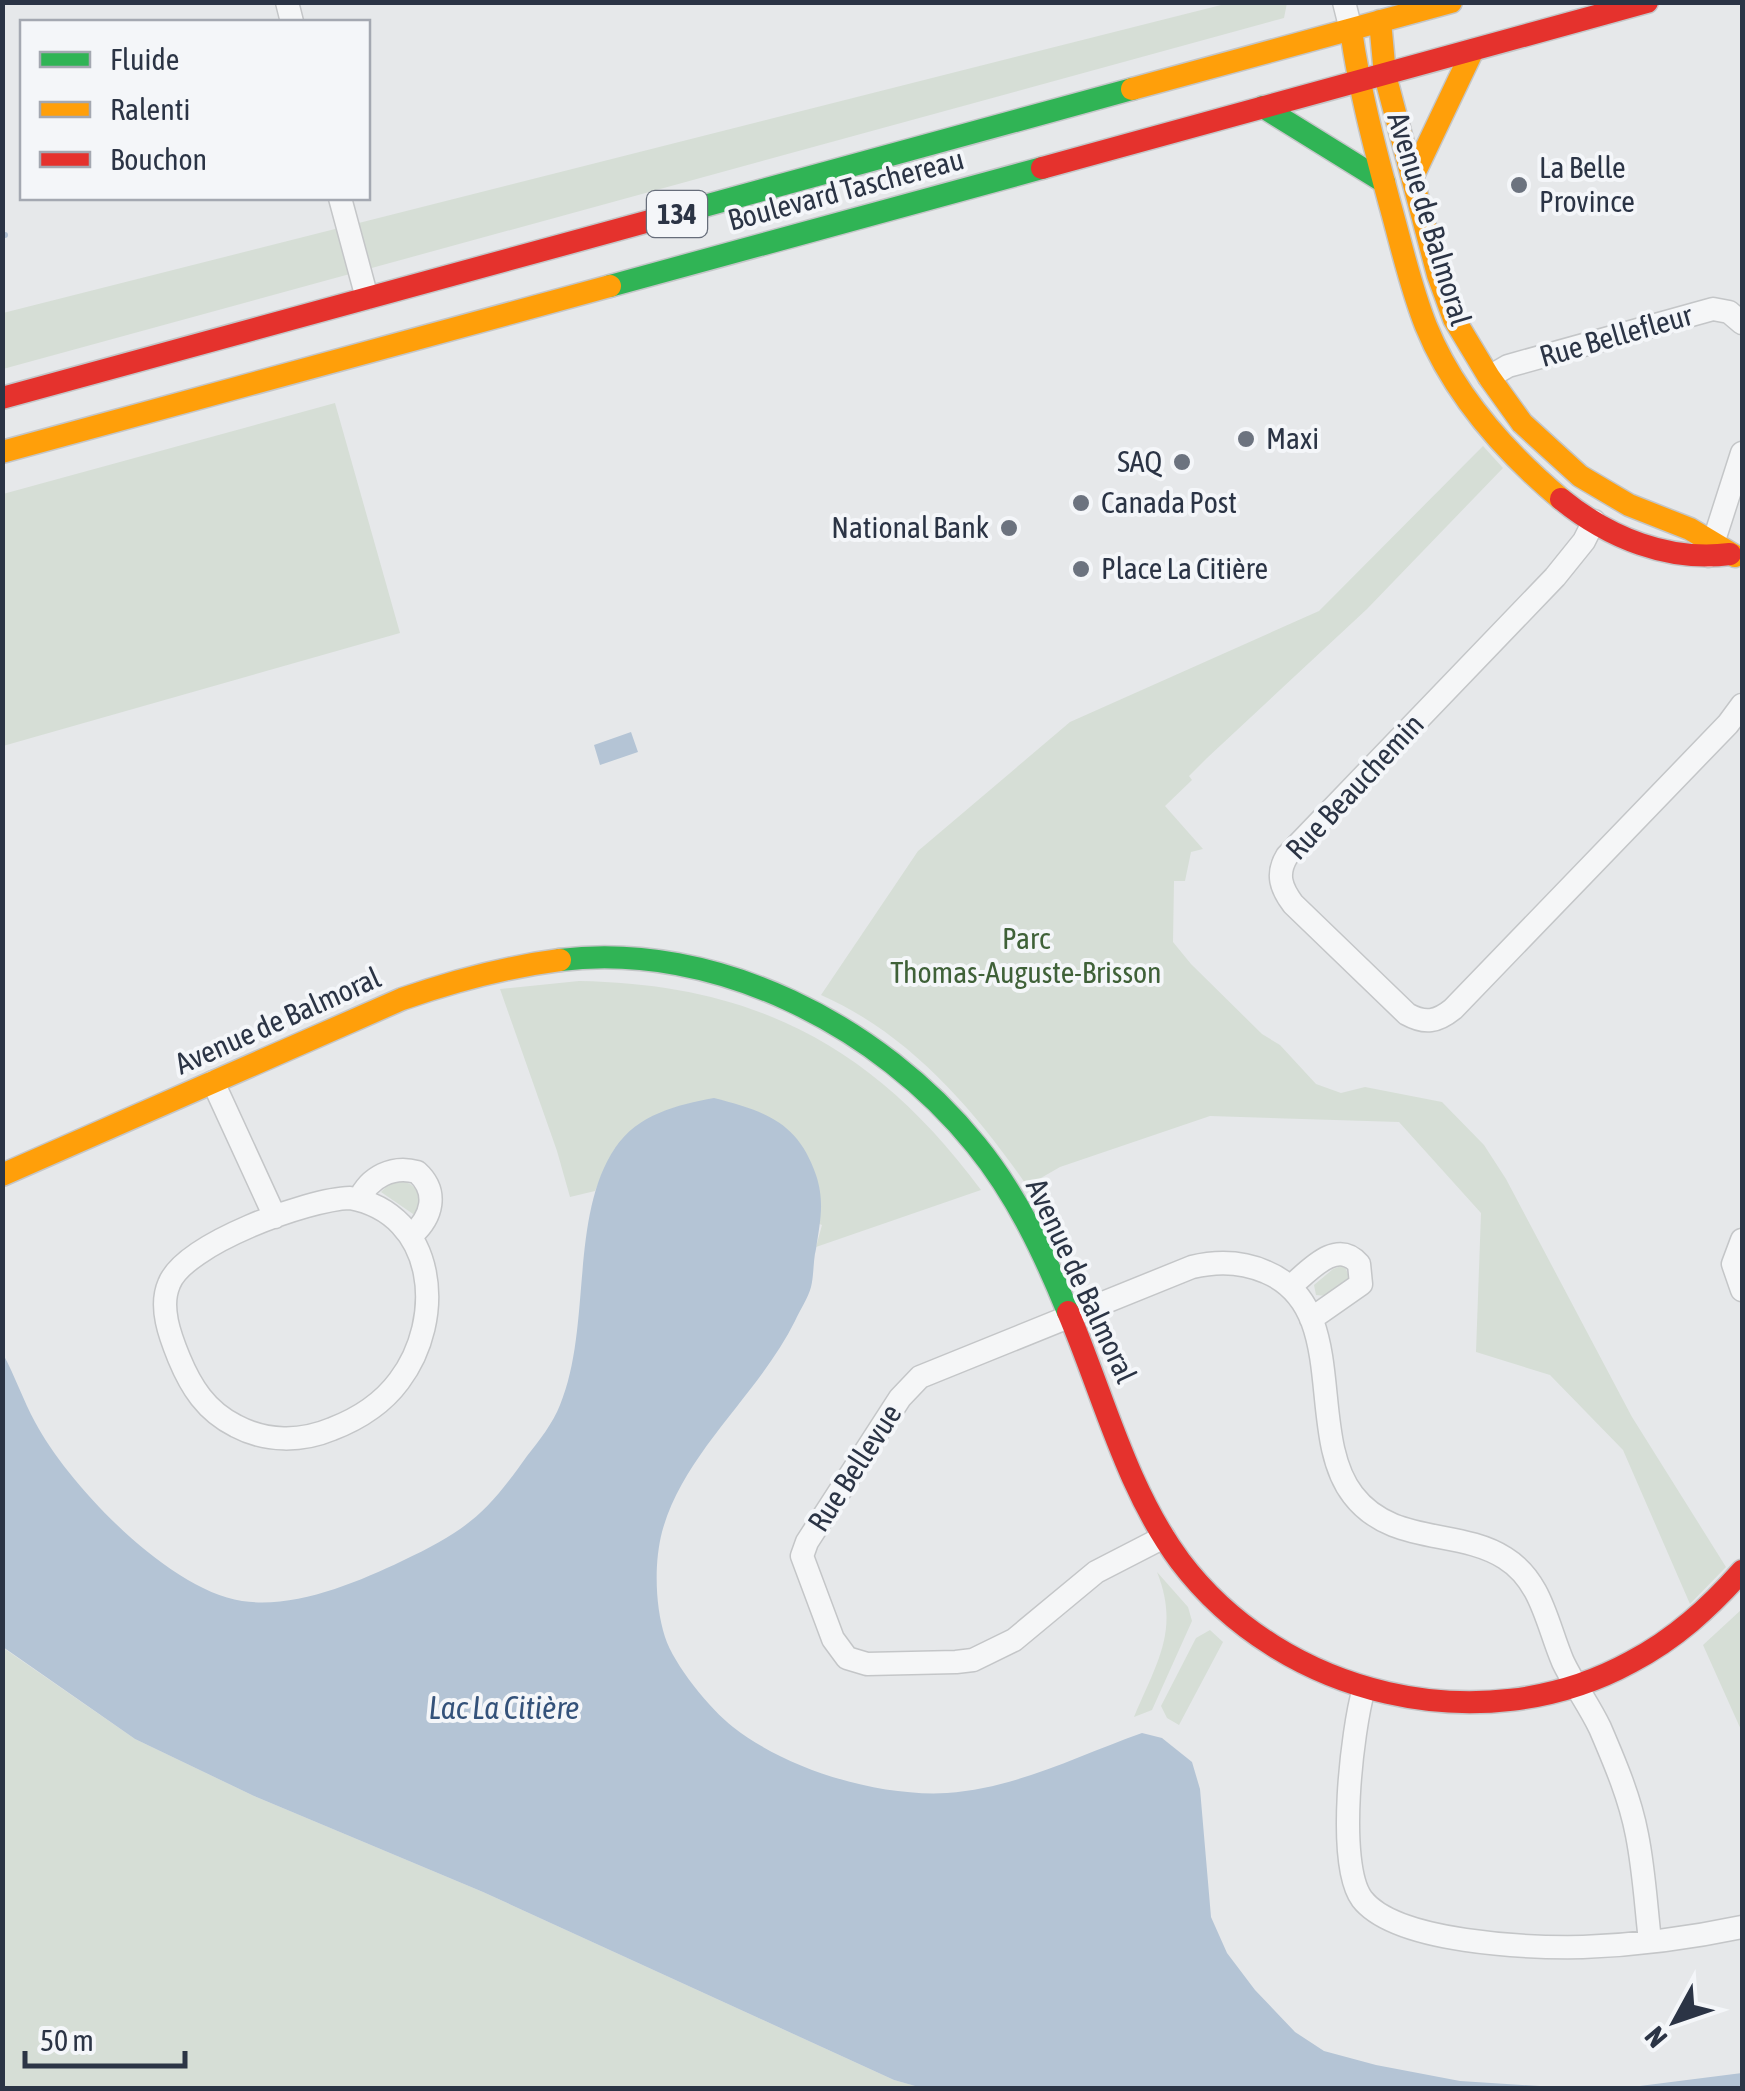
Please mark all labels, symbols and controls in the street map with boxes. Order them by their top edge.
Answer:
legend [20,20,370,200]
text: Fluide [110,42,179,76]
text: Ralenti [110,92,190,126]
street label: Avenue de Balmoral [1381,108,1479,329]
street label: Boulevard Taschereau [724,141,967,237]
text: Bouchon [110,142,207,176]
place label: La Belle Province [1539,150,1635,218]
marker: La Belle Province [1508,174,1530,196]
road number: 134 [647,191,707,237]
street label: Rue Bellefleur [1535,297,1697,373]
place label: Maxi [1266,421,1319,455]
marker: Maxi [1235,428,1257,450]
place label: SAQ [1117,444,1162,478]
marker: SAQ [1171,451,1193,473]
place label: Canada Post [1101,485,1237,519]
marker: Canada Post [1070,492,1092,514]
place label: National Bank [831,510,989,544]
marker: National Bank [998,517,1020,539]
place label: Place La Citière [1101,551,1268,585]
marker: Place La Citière [1070,558,1092,580]
street label: Rue Beauchemin [1278,707,1430,866]
park label: Parc Thomas-Auguste-Brisson [890,921,1162,989]
street label: Avenue de Balmoral [170,960,386,1081]
street label: Avenue de Balmoral [1020,1173,1144,1388]
street label: Rue Bellevue [801,1398,908,1537]
water label: Lac La Citière [428,1689,580,1726]
north arrow [1625,1971,1725,2071]
scale bar [25,2006,185,2068]
text: N [1638,2020,1673,2054]
text: 50 m [40,2023,94,2057]

